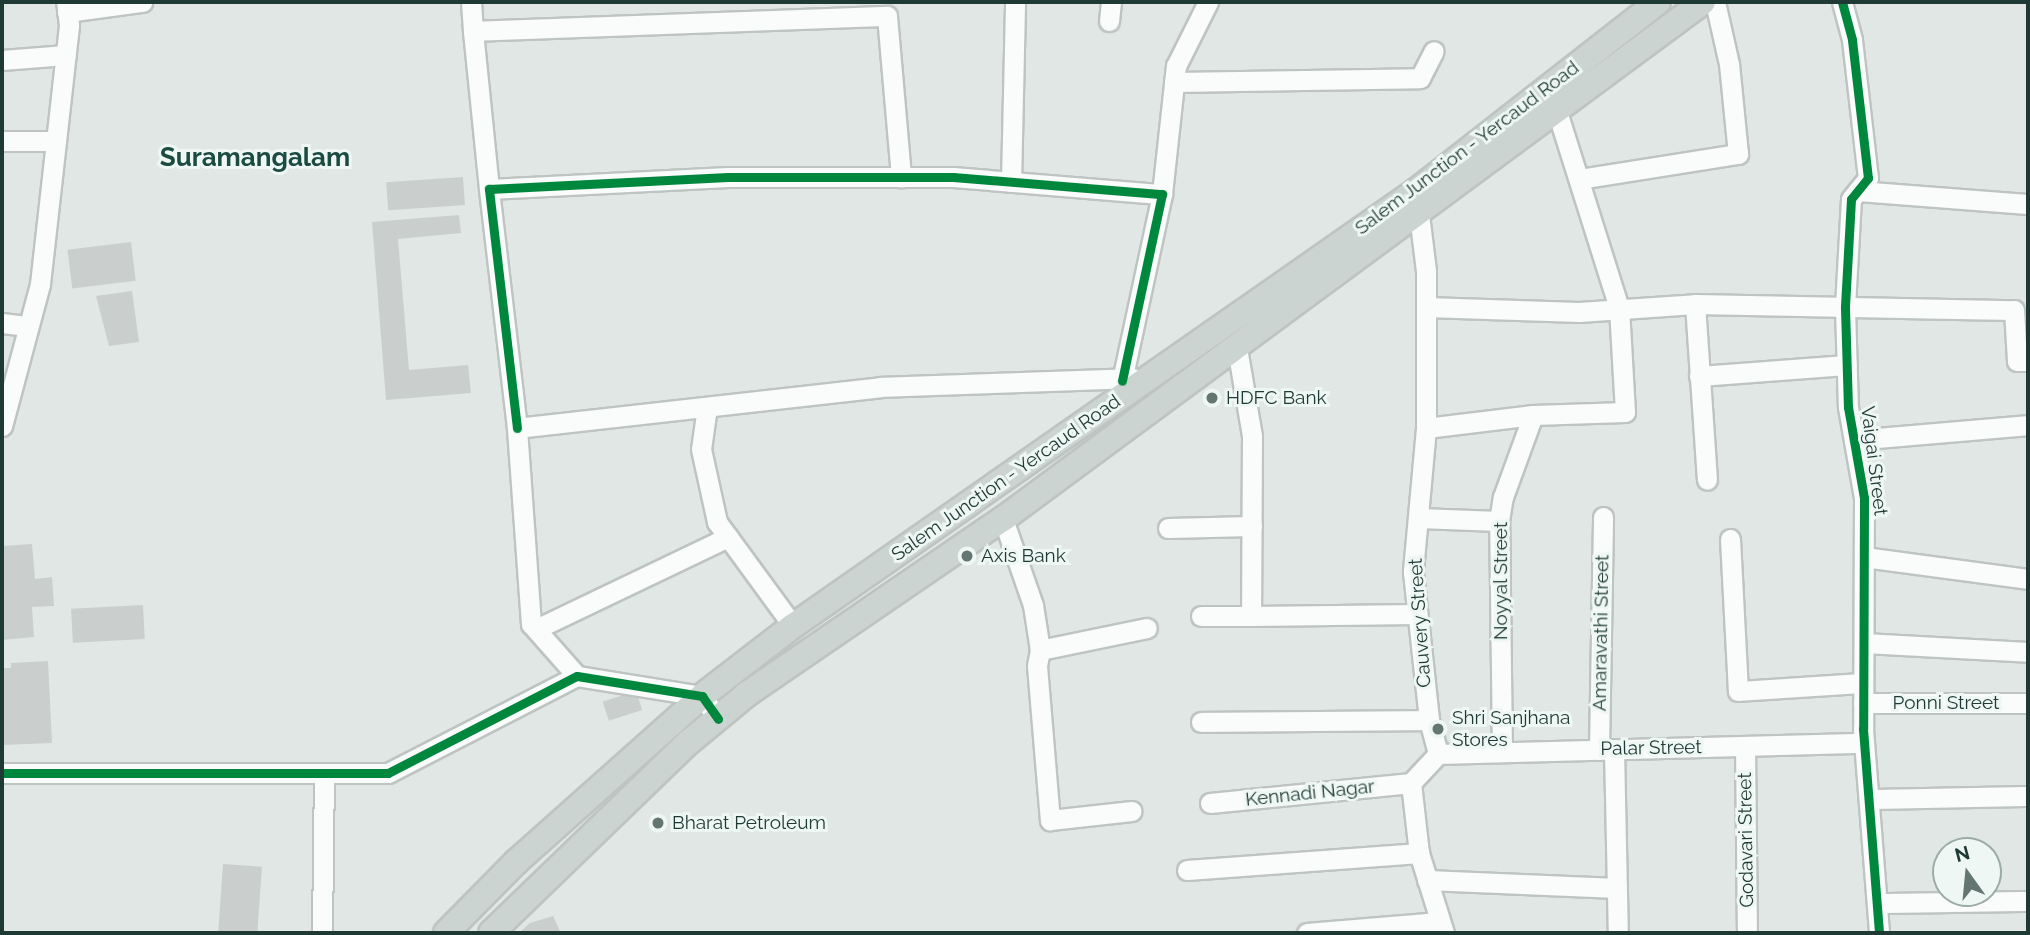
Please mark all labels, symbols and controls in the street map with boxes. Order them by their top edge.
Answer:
street label: Salem Junction - Yercaud Road [1350,56,1584,240]
district label: Suramangalam [160,142,350,174]
place label: HDFC Bank [1226,387,1327,409]
street label: Salem Junction - Yercaud Road [887,390,1125,566]
marker: HDFC Bank [1204,390,1220,406]
street label: Vaigai Street [1856,405,1892,517]
street label: Noyyal Street [1490,522,1512,640]
place label: Axis Bank [981,545,1066,567]
marker: Axis Bank [959,548,975,564]
street label: Amaravathi Street [1588,555,1614,711]
street label: Cauvery Street [1404,557,1436,689]
street label: Ponni Street [1893,692,1999,714]
place label: Shri Sanjhana Stores [1452,707,1570,751]
marker: Shri Sanjhana Stores [1430,721,1446,737]
street label: Palar Street [1600,736,1702,760]
street label: Godavari Street [1733,772,1759,908]
street label: Kennadi Nagar [1244,775,1376,811]
place label: Bharat Petroleum [672,812,826,834]
marker: Bharat Petroleum [650,815,666,831]
north arrow [1932,837,2002,907]
text: N [1952,841,1972,866]

